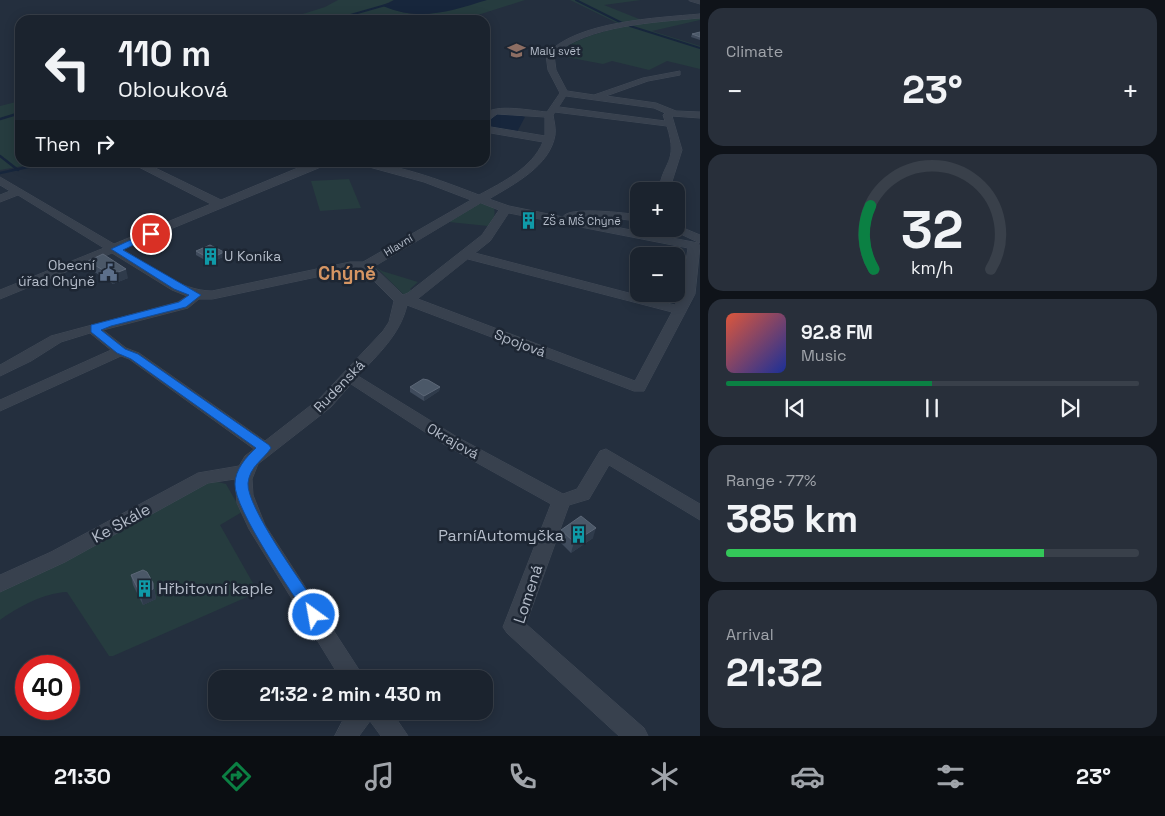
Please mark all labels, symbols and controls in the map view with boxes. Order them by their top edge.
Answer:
text: 110 m [118,32,211,76]
icon: left [35,35,100,100]
school or university icon: Malý svět [506,41,526,61]
text: Climate [726,41,783,62]
place label: Malý svět [530,44,581,58]
text: 23° [902,66,963,114]
text: − [726,73,743,109]
text: + [1122,73,1139,109]
text: Oblouková [118,75,228,103]
icon: right [91,130,119,158]
text: Then [35,132,81,157]
map controls [630,182,685,302]
button: + [630,182,685,237]
text: 32 [901,197,964,263]
building icon: ZŠ a MŠ Chýně [519,211,539,231]
pin [130,213,172,255]
place label: ZŠ a MŠ Chýně [543,214,621,228]
icon: arrive [137,220,165,248]
street label: Hlavní [381,231,415,259]
building icon: U Koníka [200,246,220,266]
place label: U Koníka [224,247,281,265]
button: − [630,247,685,302]
place label: Obecní úřad Chýně [18,256,96,290]
text: km/h [911,256,954,279]
district label: Chýně [318,261,376,286]
public building icon: Obecní úřad Chýně [99,263,119,283]
text: 92.8 FM [801,320,873,345]
street label: Spojová [492,325,548,361]
text: Music [801,345,847,366]
street label: Rudenská [310,356,368,416]
icon: previous [781,394,809,422]
icon: pause [918,394,946,422]
icon: next [1056,394,1084,422]
street label: Okrajová [424,419,482,463]
text: Range · 77% [726,470,816,491]
text: 385 km [726,495,858,543]
street label: Ke Skále [88,498,154,548]
place label: ParníAutomyčka [438,525,564,546]
building icon: ParníAutomyčka [568,525,588,545]
street label: Lomená [509,562,547,626]
building icon: Hřbitovní kaple [134,578,154,598]
place label: Hřbitovní kaple [158,578,273,599]
position arrow [287,588,339,640]
text: Arrival [726,624,774,645]
text: 21:32 [726,649,823,697]
speed limit sign: 40 [15,655,80,720]
text: 21:32 · 2 min · 430 m [259,682,442,707]
icon: directions [219,759,254,794]
icon: music [362,759,397,794]
icon: phone [505,759,540,794]
icon: climate [647,759,682,794]
icon: car [790,759,825,794]
icon: filters [933,759,968,794]
text: 21:30 [54,762,111,790]
text: 23° [1076,762,1111,790]

